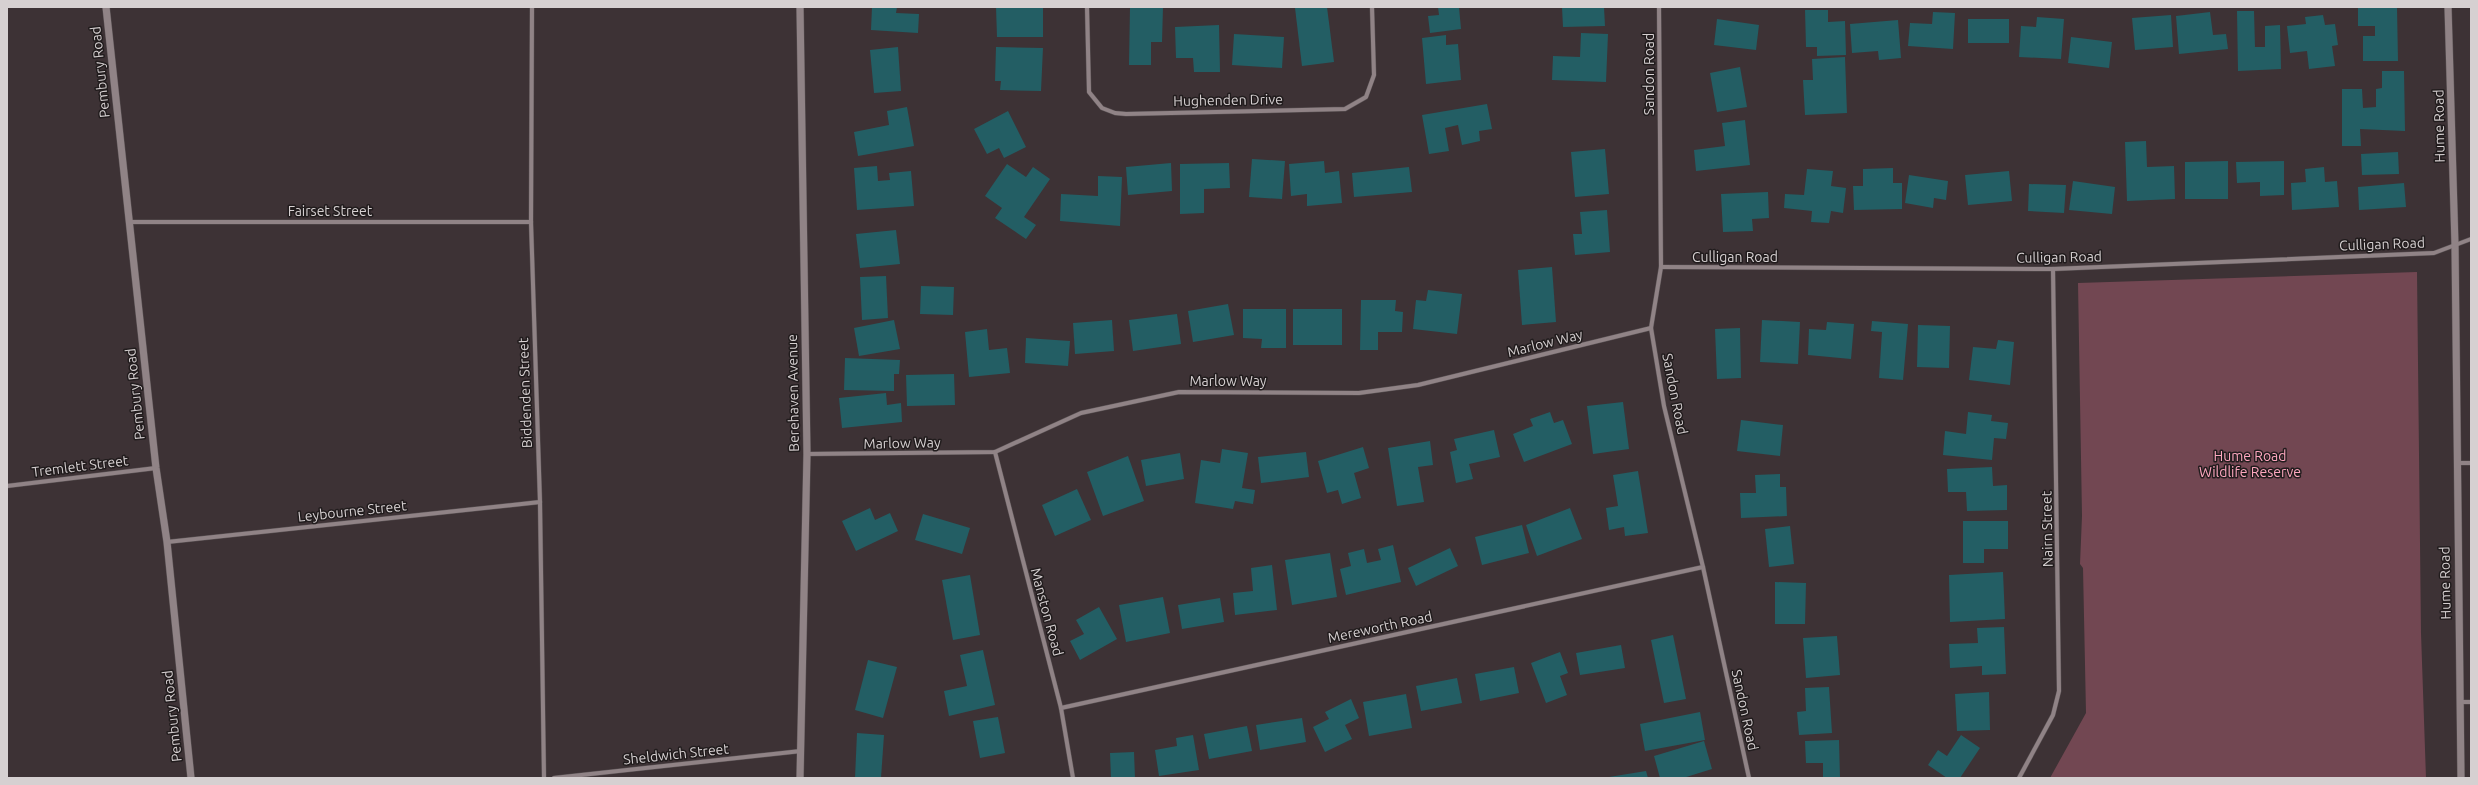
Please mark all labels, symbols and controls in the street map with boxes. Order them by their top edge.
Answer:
street label: Pembury Road [87,25,113,119]
street label: Sandon Road [1641,33,1657,115]
street label: Hume Road [2430,89,2448,163]
street label: Hughenden Drive [1173,91,1283,109]
street label: Fairset Street [288,203,373,219]
street label: Culligan Road [2339,235,2425,253]
street label: Culligan Road [2016,248,2102,266]
street label: Culligan Road [1692,249,1778,265]
street label: Marlow Way [1506,326,1585,360]
street label: Berehaven Avenue [784,334,802,452]
street label: Biddenden Street [515,337,535,449]
street label: Pembury Road [122,347,148,441]
street label: Sandon Road [1659,352,1691,436]
street label: Marlow Way [1189,373,1267,389]
street label: Marlow Way [863,434,941,452]
park label: Hume Road Wildlife Reserve [2199,448,2301,480]
street label: Tremlett Street [31,452,130,480]
street label: Nairn Street [2038,490,2056,567]
street label: Leybourne Street [297,497,408,525]
street label: Hume Road [2436,546,2454,620]
street label: Manston Road [1028,566,1066,658]
street label: Mereworth Road [1326,608,1434,646]
street label: Sandon Road [1729,668,1761,752]
street label: Pembury Road [159,669,185,763]
street label: Sheldwich Street [622,740,730,767]

